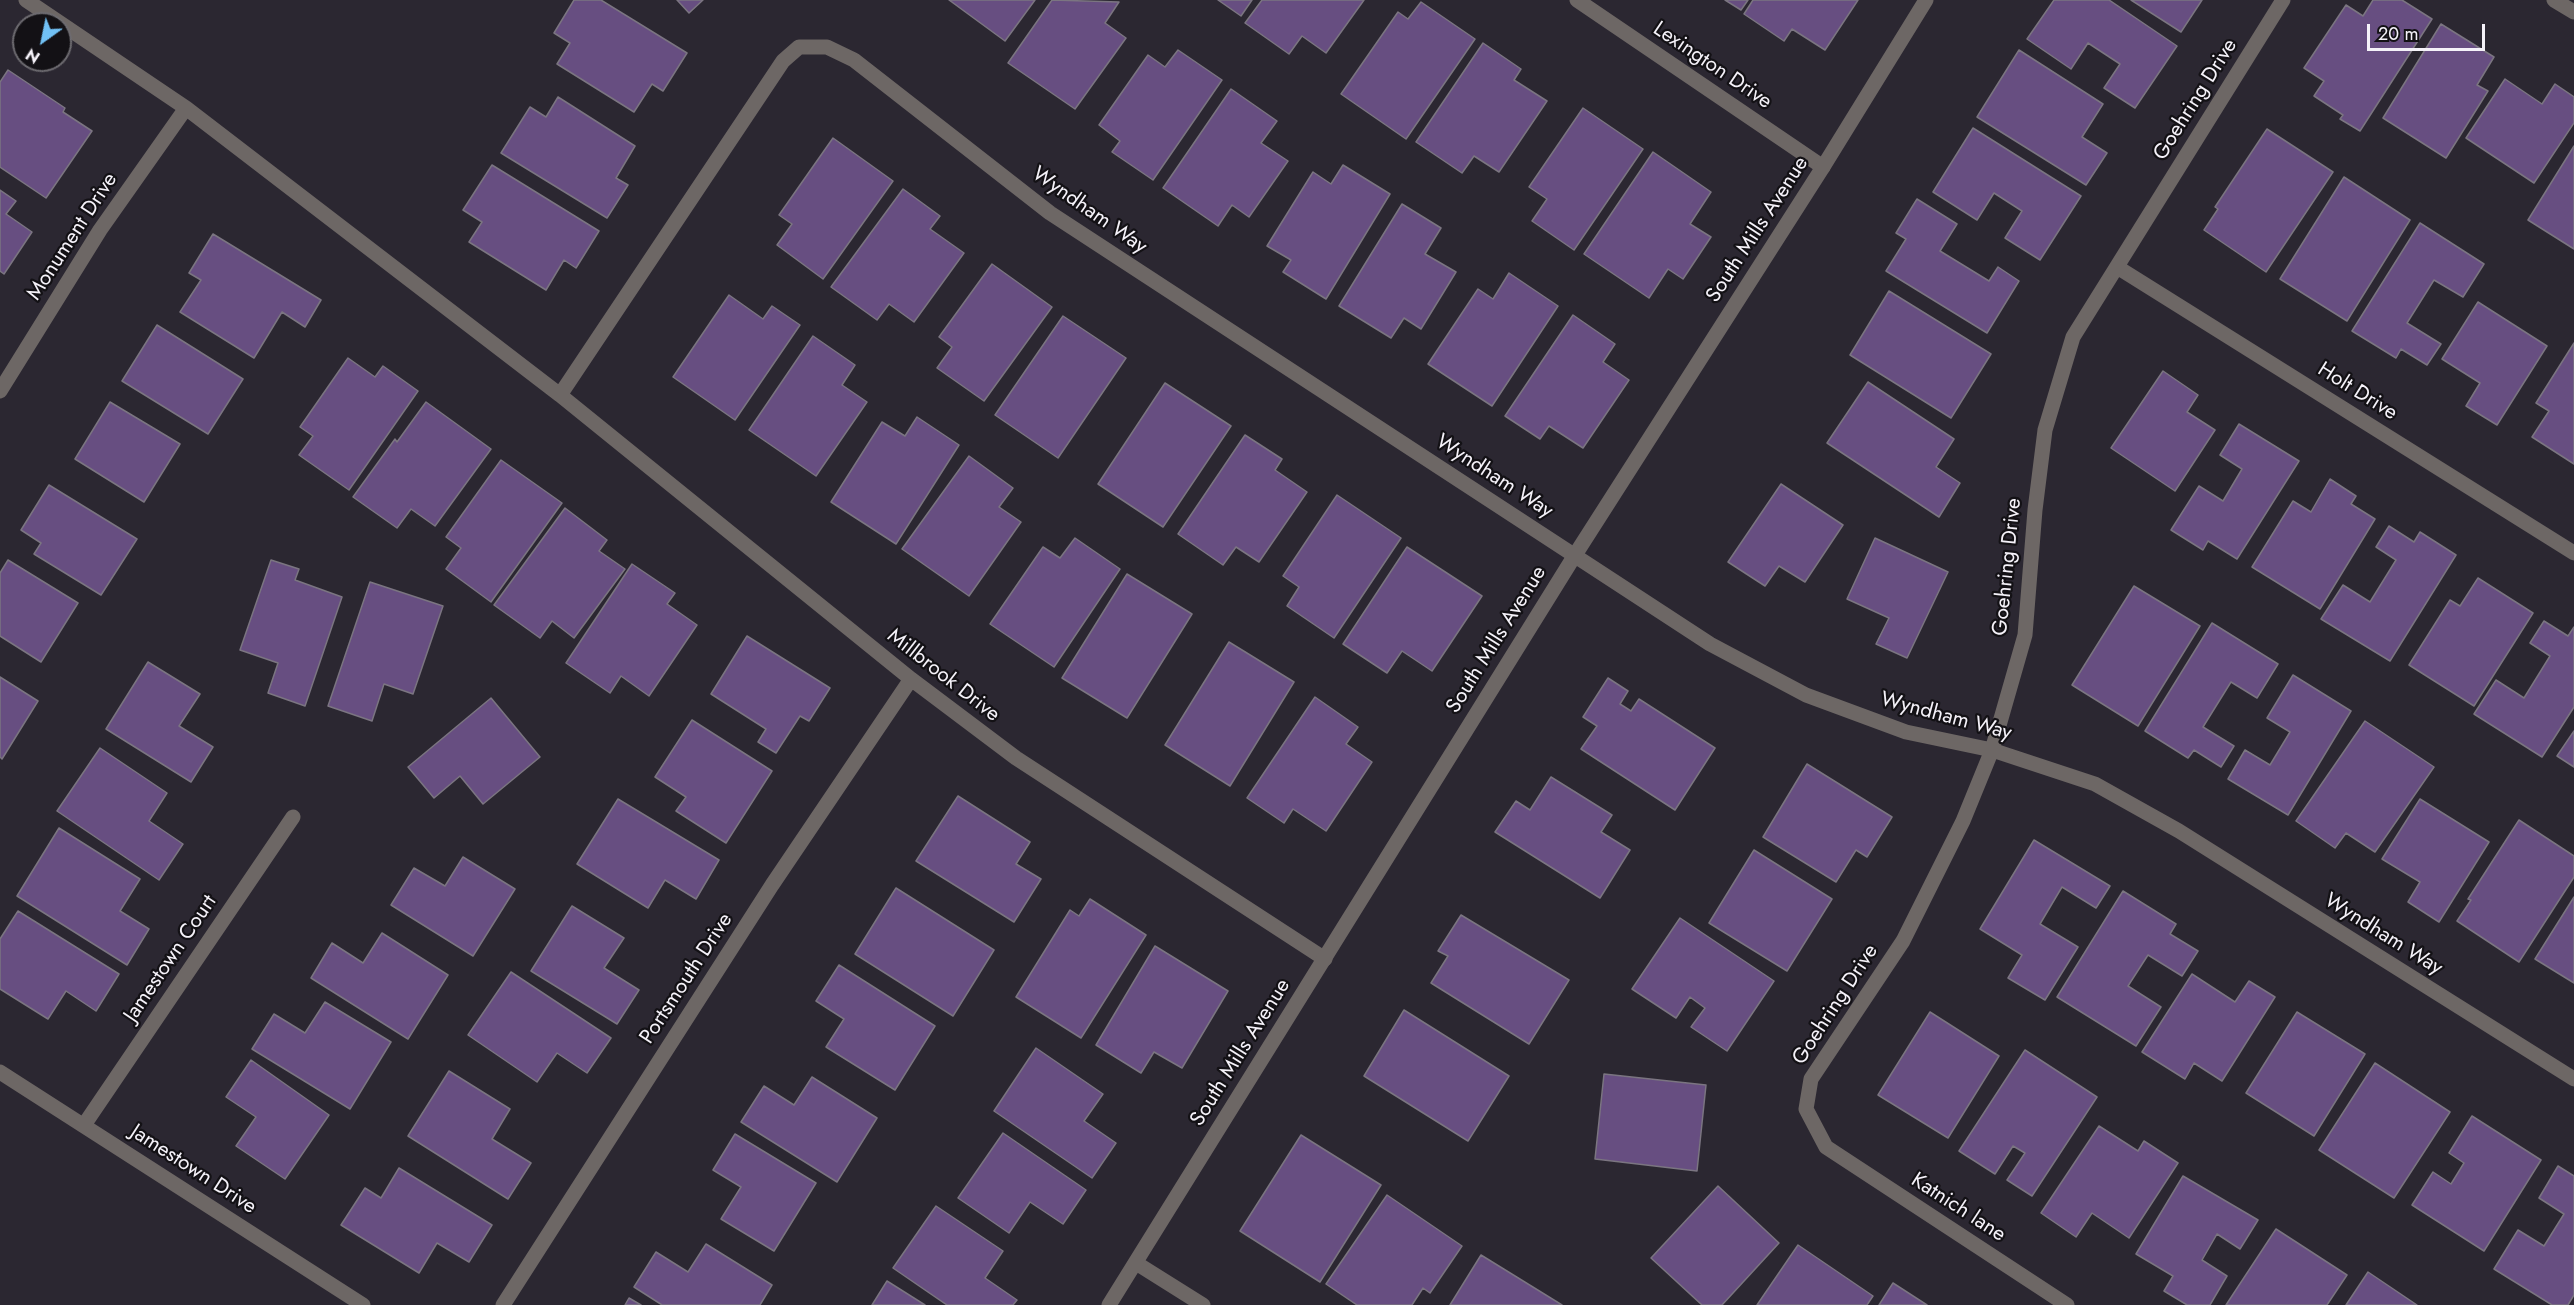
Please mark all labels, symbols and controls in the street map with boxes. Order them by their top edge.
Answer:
north arrow [12,12,72,72]
scale bar [2370,12,2488,50]
street label: Lexington Drive [1648,17,1776,115]
text: 20 m [2378,21,2418,47]
street label: Goehring Drive [2149,35,2243,165]
text: N [21,43,45,69]
street label: South Mills Avenue [1702,152,1814,308]
street label: Wyndham Way [1027,162,1151,260]
street label: Monument Drive [22,169,124,305]
street label: Holt Drive [2312,358,2402,426]
street label: Wyndham Way [1431,430,1557,524]
street label: Goehring Drive [1988,497,2028,637]
street label: South Mills Avenue [1442,562,1552,718]
street label: Millbrook Drive [882,624,1004,728]
street label: Wyndham Way [1878,687,2014,747]
street label: Wyndham Way [2319,889,2447,981]
street label: Jamestown Court [119,891,223,1027]
street label: Portsmouth Drive [635,909,739,1049]
street label: Goehring Drive [1788,940,1884,1070]
street label: South Mills Avenue [1186,975,1296,1131]
street label: Jamestown Drive [125,1120,261,1220]
street label: Katnich lane [1906,1168,2010,1248]

